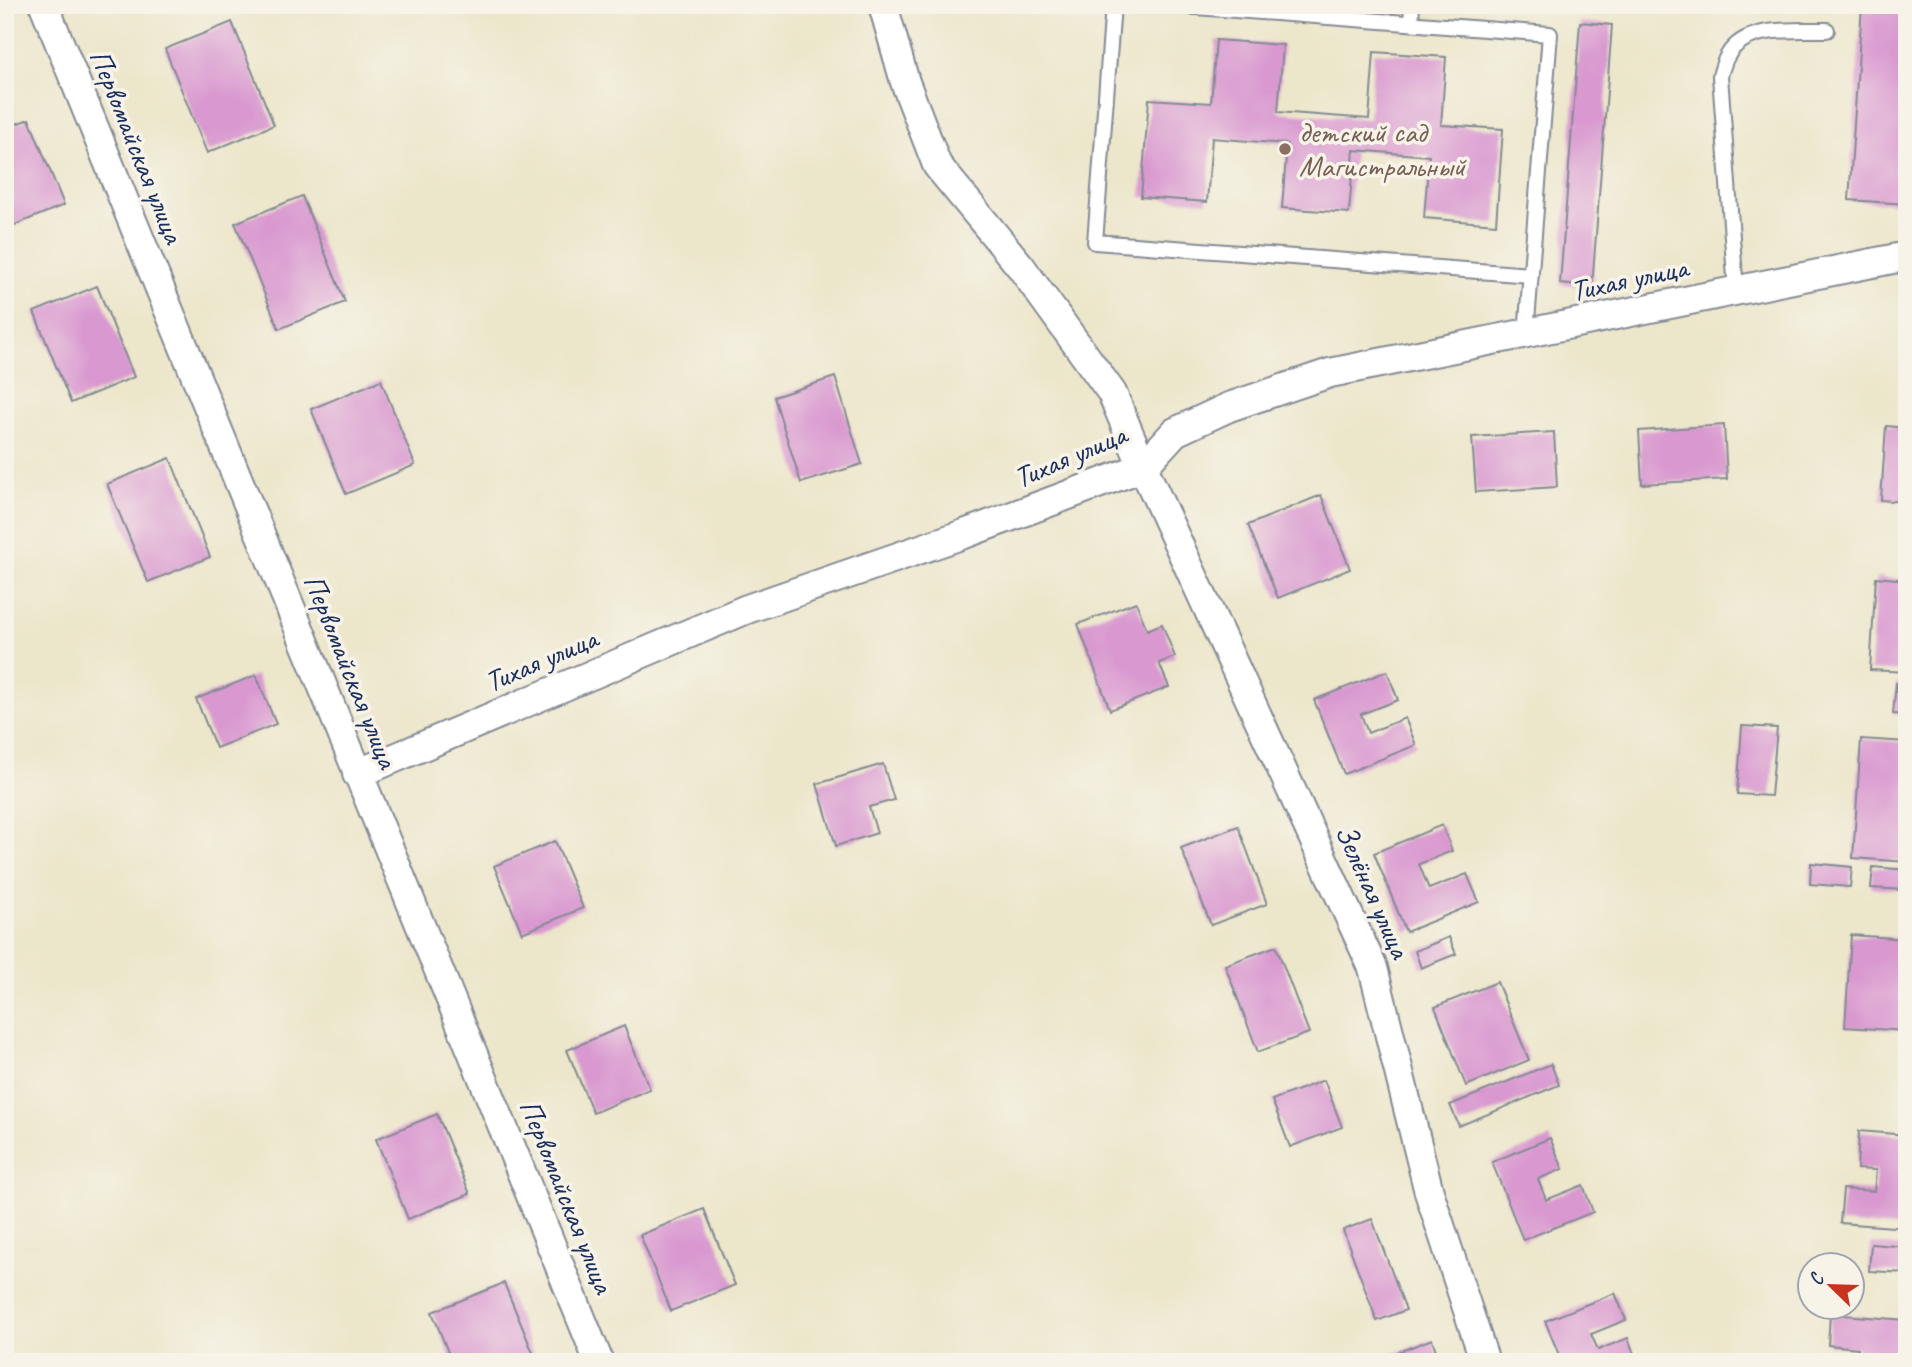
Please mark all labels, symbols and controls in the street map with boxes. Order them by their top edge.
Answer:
street label: Первомайская улица [81,44,194,250]
place label: детский сад Магистральный [1299,113,1467,185]
marker: детский сад Магистральный [1277,141,1293,157]
street label: Тихая улица [1567,248,1694,310]
street label: Тихая улица [1008,414,1134,497]
street label: Первомайская улица [295,569,408,775]
street label: Тихая улица [479,618,605,701]
street label: Зелёная улица [1327,818,1420,966]
street label: Первомайская улица [511,1094,624,1300]
north arrow [1797,1252,1867,1322]
text: С [1803,1268,1830,1289]

